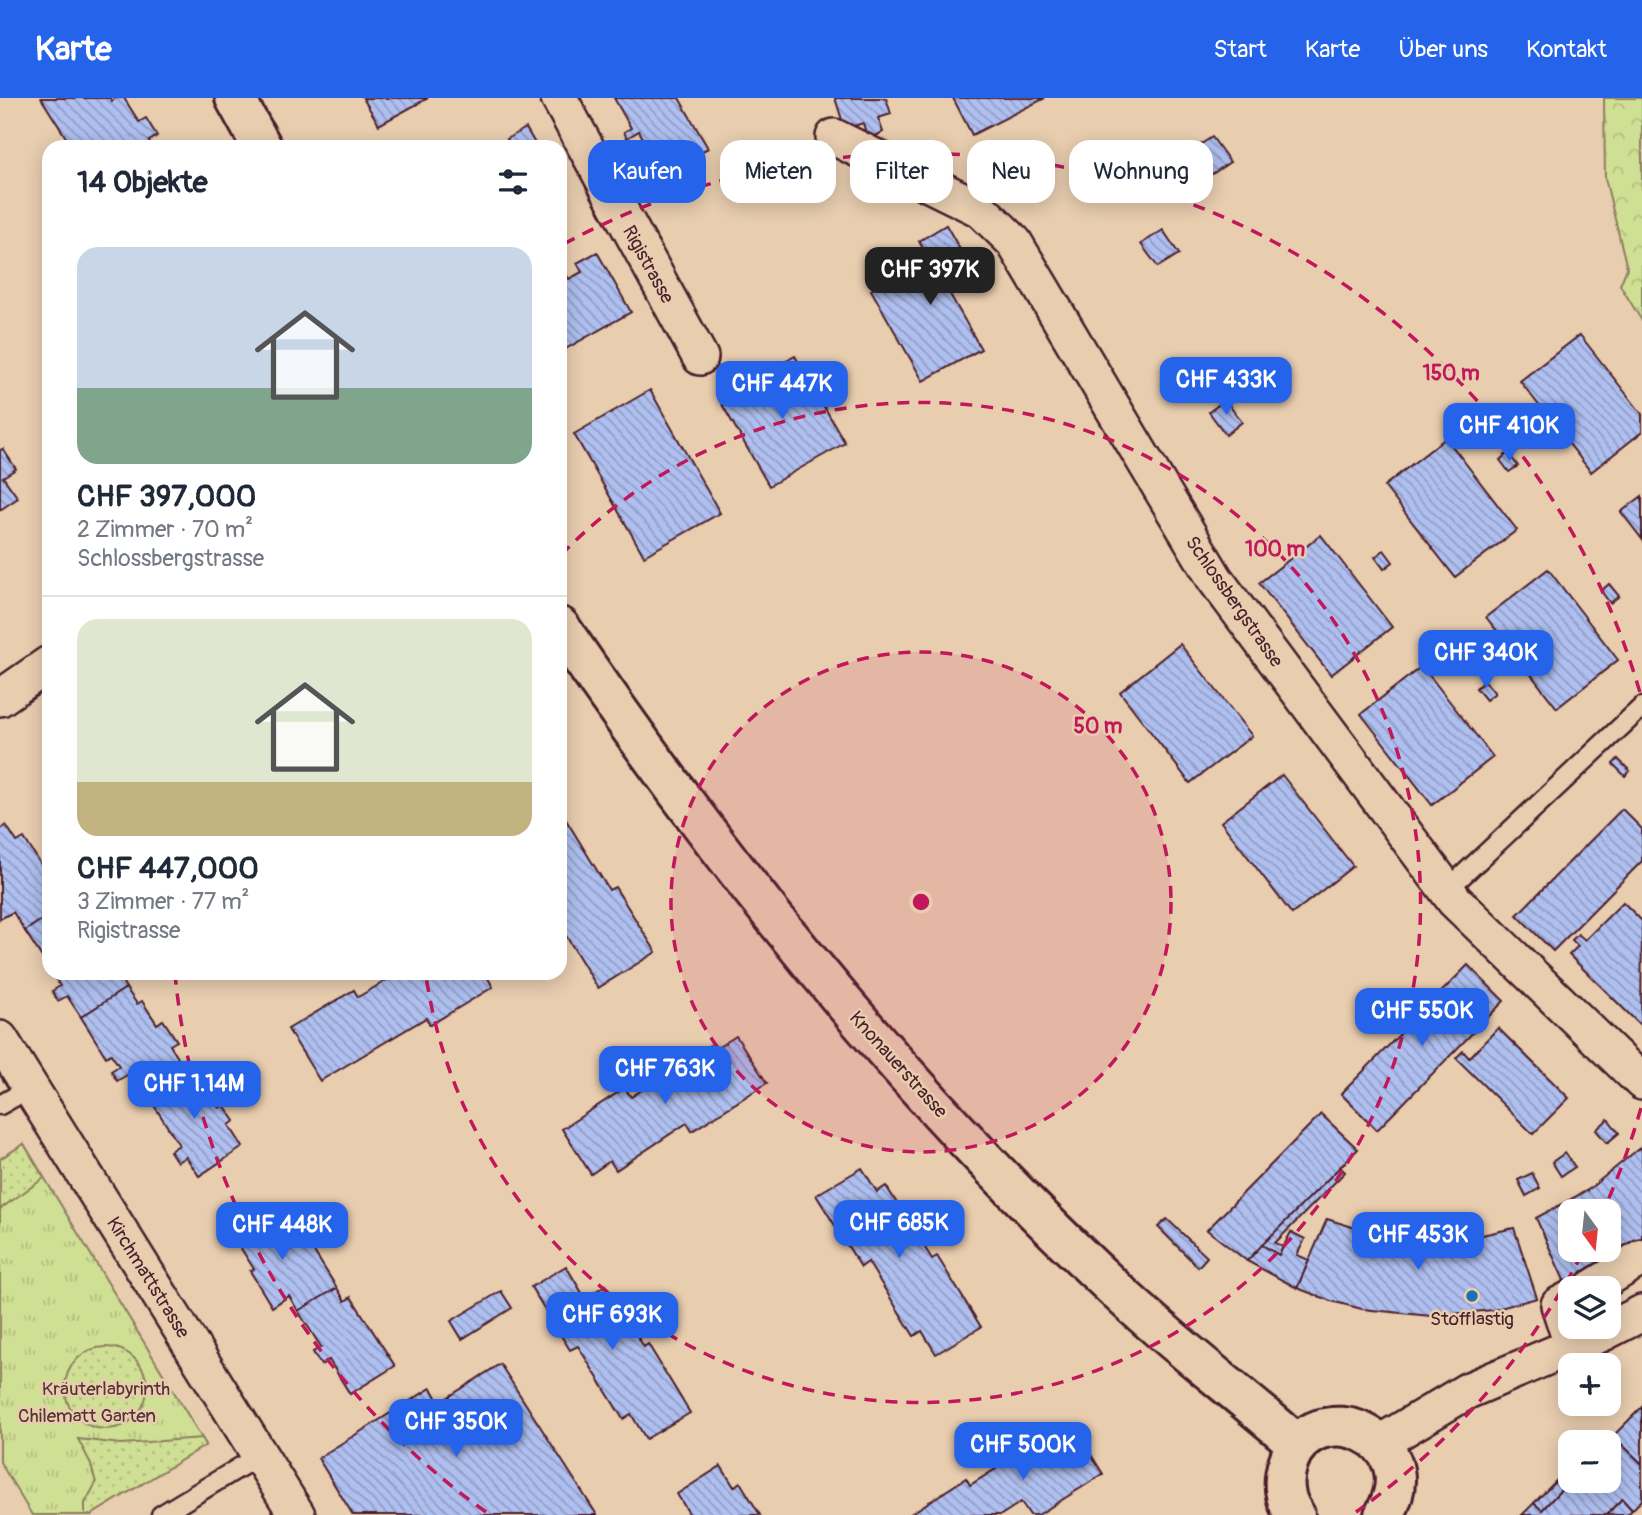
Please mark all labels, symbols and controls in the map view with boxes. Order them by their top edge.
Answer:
text: Karte [35,29,112,70]
text: Start [1214,35,1267,64]
text: Karte [1305,35,1360,64]
text: Über uns [1398,35,1488,64]
text: Kontakt [1526,35,1607,64]
chip: Kaufen [588,140,706,203]
chip: Mieten [720,140,836,203]
chip: Filter [850,140,953,203]
chip: Neu [967,140,1055,203]
chip: Wohnung [1069,140,1213,203]
icon: filters [494,163,532,201]
text: 14 Objekte [77,164,208,201]
street label: Rigistrasse [617,221,680,308]
pin: CHF 397K [858,248,1002,307]
text: CHF 397K [881,255,979,284]
icon: home [242,292,368,418]
pin: CHF 433K [1154,358,1298,417]
text: 150 m [1422,360,1480,387]
pin: CHF 447K [710,362,854,421]
text: CHF 433K [1176,365,1276,394]
text: CHF 447K [732,369,832,398]
pin: CHF 410K [1437,404,1581,463]
text: CHF 410K [1459,411,1559,440]
text: CHF 397,000 [77,478,256,515]
text: 2 Zimmer · 70 m² [77,515,253,544]
street label: Schlossbergstrasse [1180,531,1289,672]
text: 100 m [1245,536,1305,563]
text: Schlossbergstrasse [77,544,264,573]
pin: CHF 340K [1414,630,1558,690]
text: CHF 340K [1434,638,1538,667]
icon: home [242,664,368,790]
text: 50 m [1074,713,1123,740]
text: CHF 447,000 [77,850,259,887]
text: 3 Zimmer · 77 m² [77,887,249,916]
centre of rings [909,890,933,914]
text: Rigistrasse [77,916,180,945]
pin: CHF 550K [1350,988,1494,1048]
text: CHF 550K [1371,996,1473,1025]
street label: Knonauerstrasse [844,1006,953,1124]
pin: CHF 763K [593,1046,737,1106]
text: CHF 763K [615,1054,715,1083]
pin: CHF 1.14M [114,1062,274,1121]
text: CHF 1.14M [144,1069,244,1098]
north arrow [1558,1199,1620,1262]
map controls [1558,1199,1621,1493]
pin: CHF 685K [827,1200,971,1260]
pin: CHF 448K [210,1202,354,1262]
text: CHF 685K [850,1208,948,1237]
text: CHF 448K [232,1210,332,1239]
street label: Kirchmattstrasse [101,1212,195,1343]
pin: CHF 453K [1346,1212,1490,1272]
text: CHF 453K [1368,1220,1468,1249]
button: layers [1558,1276,1621,1339]
marker: Stofflastig [1464,1288,1480,1304]
pin: CHF 693K [540,1292,684,1352]
text: CHF 693K [562,1300,662,1329]
place label: Stofflastig [1430,1307,1514,1331]
button: + [1558,1353,1621,1416]
park label: Kräuterlabyrinth [42,1377,170,1401]
pin: CHF 350K [384,1400,528,1459]
park label: Chilematt Garten [18,1404,156,1428]
text: CHF 350K [405,1407,507,1436]
pin: CHF 500K [951,1422,1095,1482]
text: CHF 500K [970,1430,1076,1459]
button: − [1558,1430,1621,1493]

